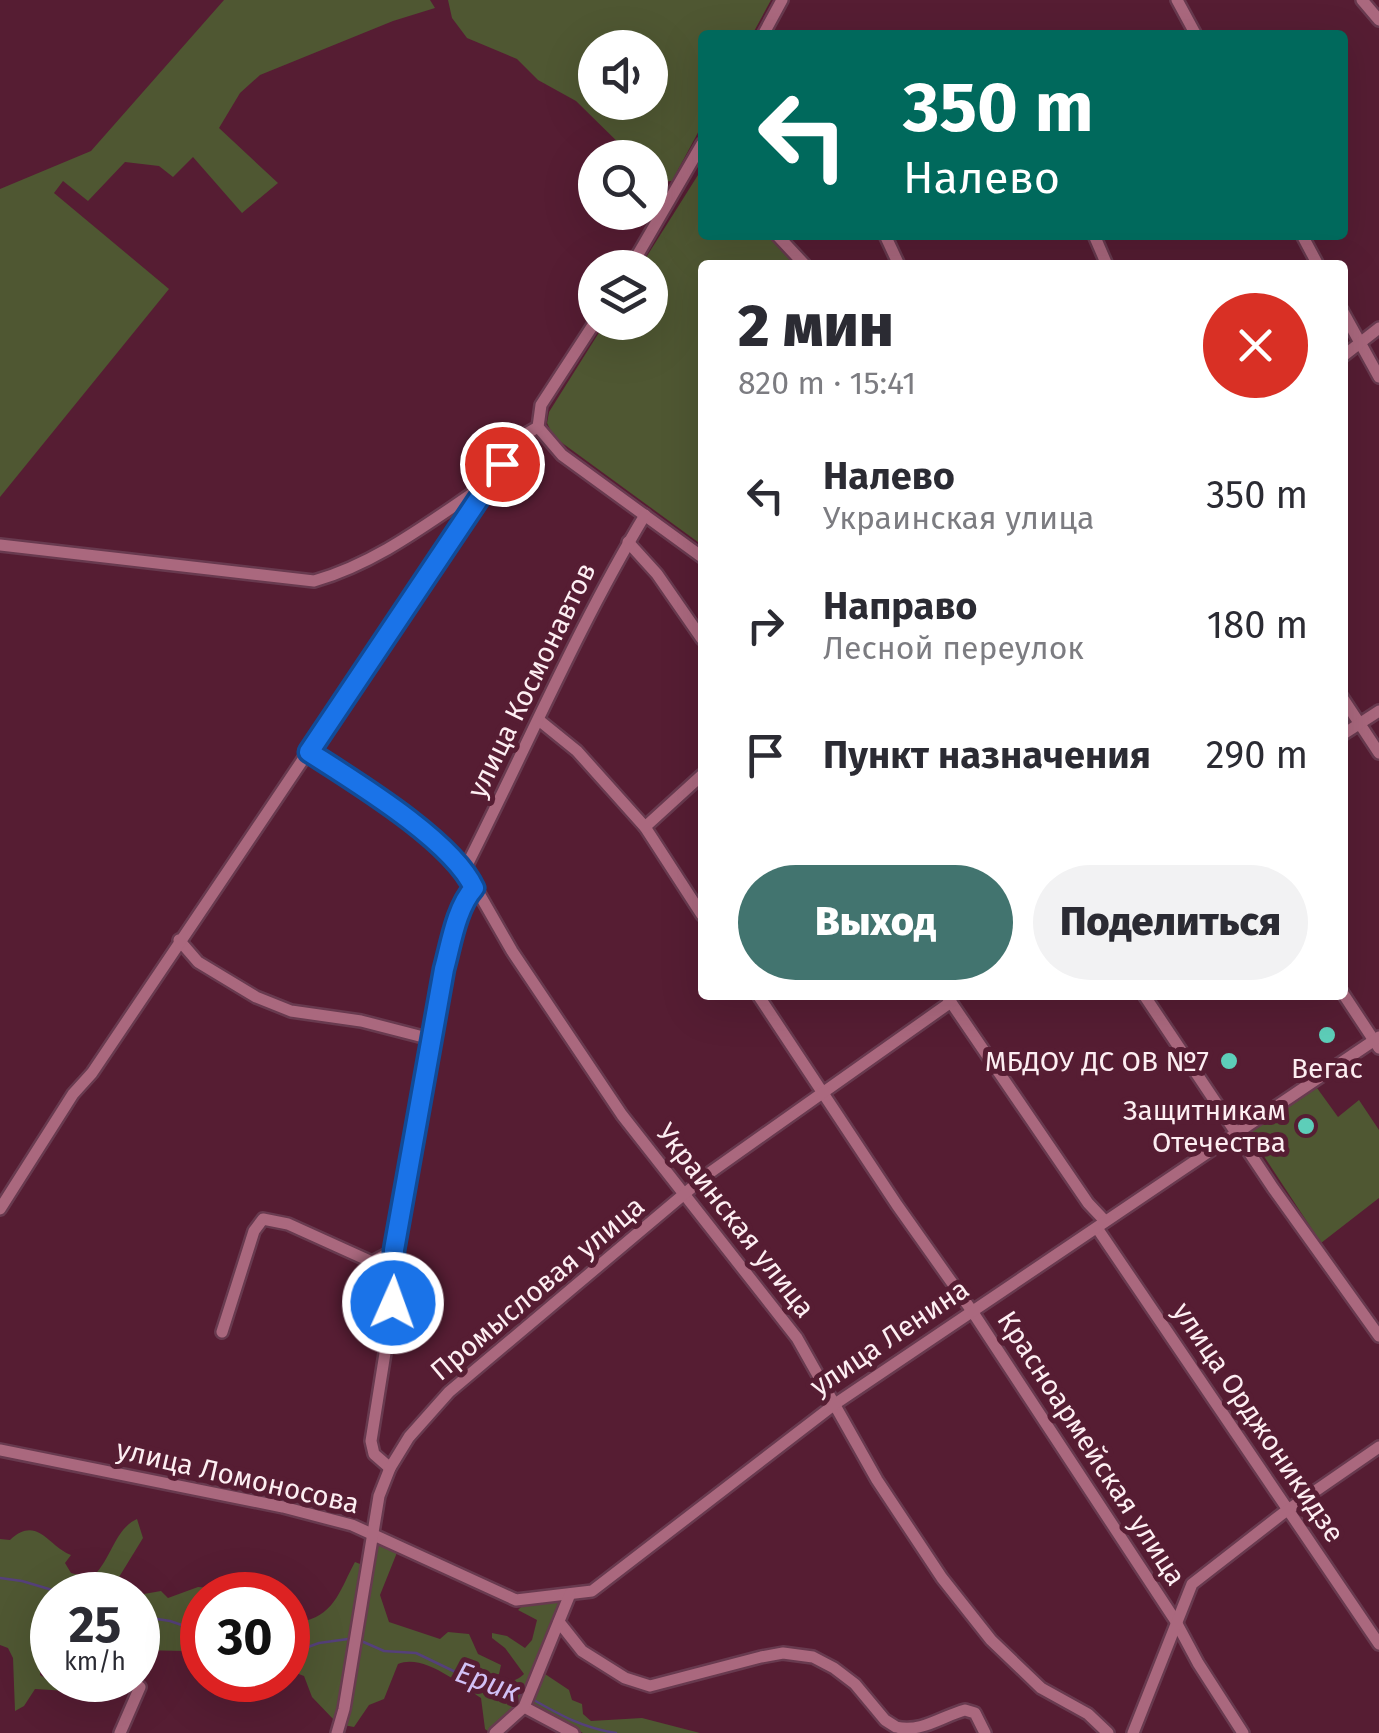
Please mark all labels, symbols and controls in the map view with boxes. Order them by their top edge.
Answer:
map controls [578,30,668,340]
button: sound [578,30,668,120]
text: 350 m [903,66,1094,150]
icon: left [738,70,868,200]
button: search [578,140,668,230]
text: Налево [903,151,1060,205]
button: layers [578,250,668,340]
text: 2 мин [738,290,894,362]
button: close [1203,293,1308,398]
text: 820 m · 15:41 [738,364,916,402]
pin [460,422,545,507]
icon: arrive [475,437,530,492]
text: Налево [823,453,955,499]
icon: left [738,468,793,523]
text: 350 m [1206,472,1308,518]
text: Украинская улица [823,499,1094,537]
street label: улица Космонавтов [460,557,603,803]
text: Направо [823,583,977,629]
icon: right [738,598,793,653]
text: 180 m [1207,602,1308,648]
text: Лесной переулок [823,629,1084,667]
icon: arrive [738,728,793,783]
text: Пункт назначения [823,732,1151,778]
text: 290 m [1206,732,1308,778]
button: Выход [738,865,1013,980]
button: Поделиться [1033,865,1308,980]
marker: Вегас [1316,1024,1338,1046]
place label: МБДОУ ДС ОВ №7 [985,1045,1209,1078]
marker: МБДОУ ДС ОВ №7 [1218,1050,1240,1072]
place label: Вегас [1291,1052,1363,1085]
place label: Защитникам Отечества [1123,1094,1286,1159]
marker: Защитникам Отечества [1295,1115,1317,1137]
street label: Украинская улица [650,1117,822,1324]
street label: Промысловая улица [424,1189,651,1387]
position arrow [341,1251,445,1355]
street label: улица Ленина [804,1272,975,1403]
street label: улица Орджоникидзе [1166,1296,1351,1549]
street label: Красноармейская улица [990,1305,1193,1592]
street label: улица Ломоносова [113,1432,363,1520]
speed limit sign: 30 [180,1572,310,1702]
text: 25 [69,1595,121,1655]
text: km/h [64,1647,126,1677]
water label: Ерик [451,1654,525,1710]

